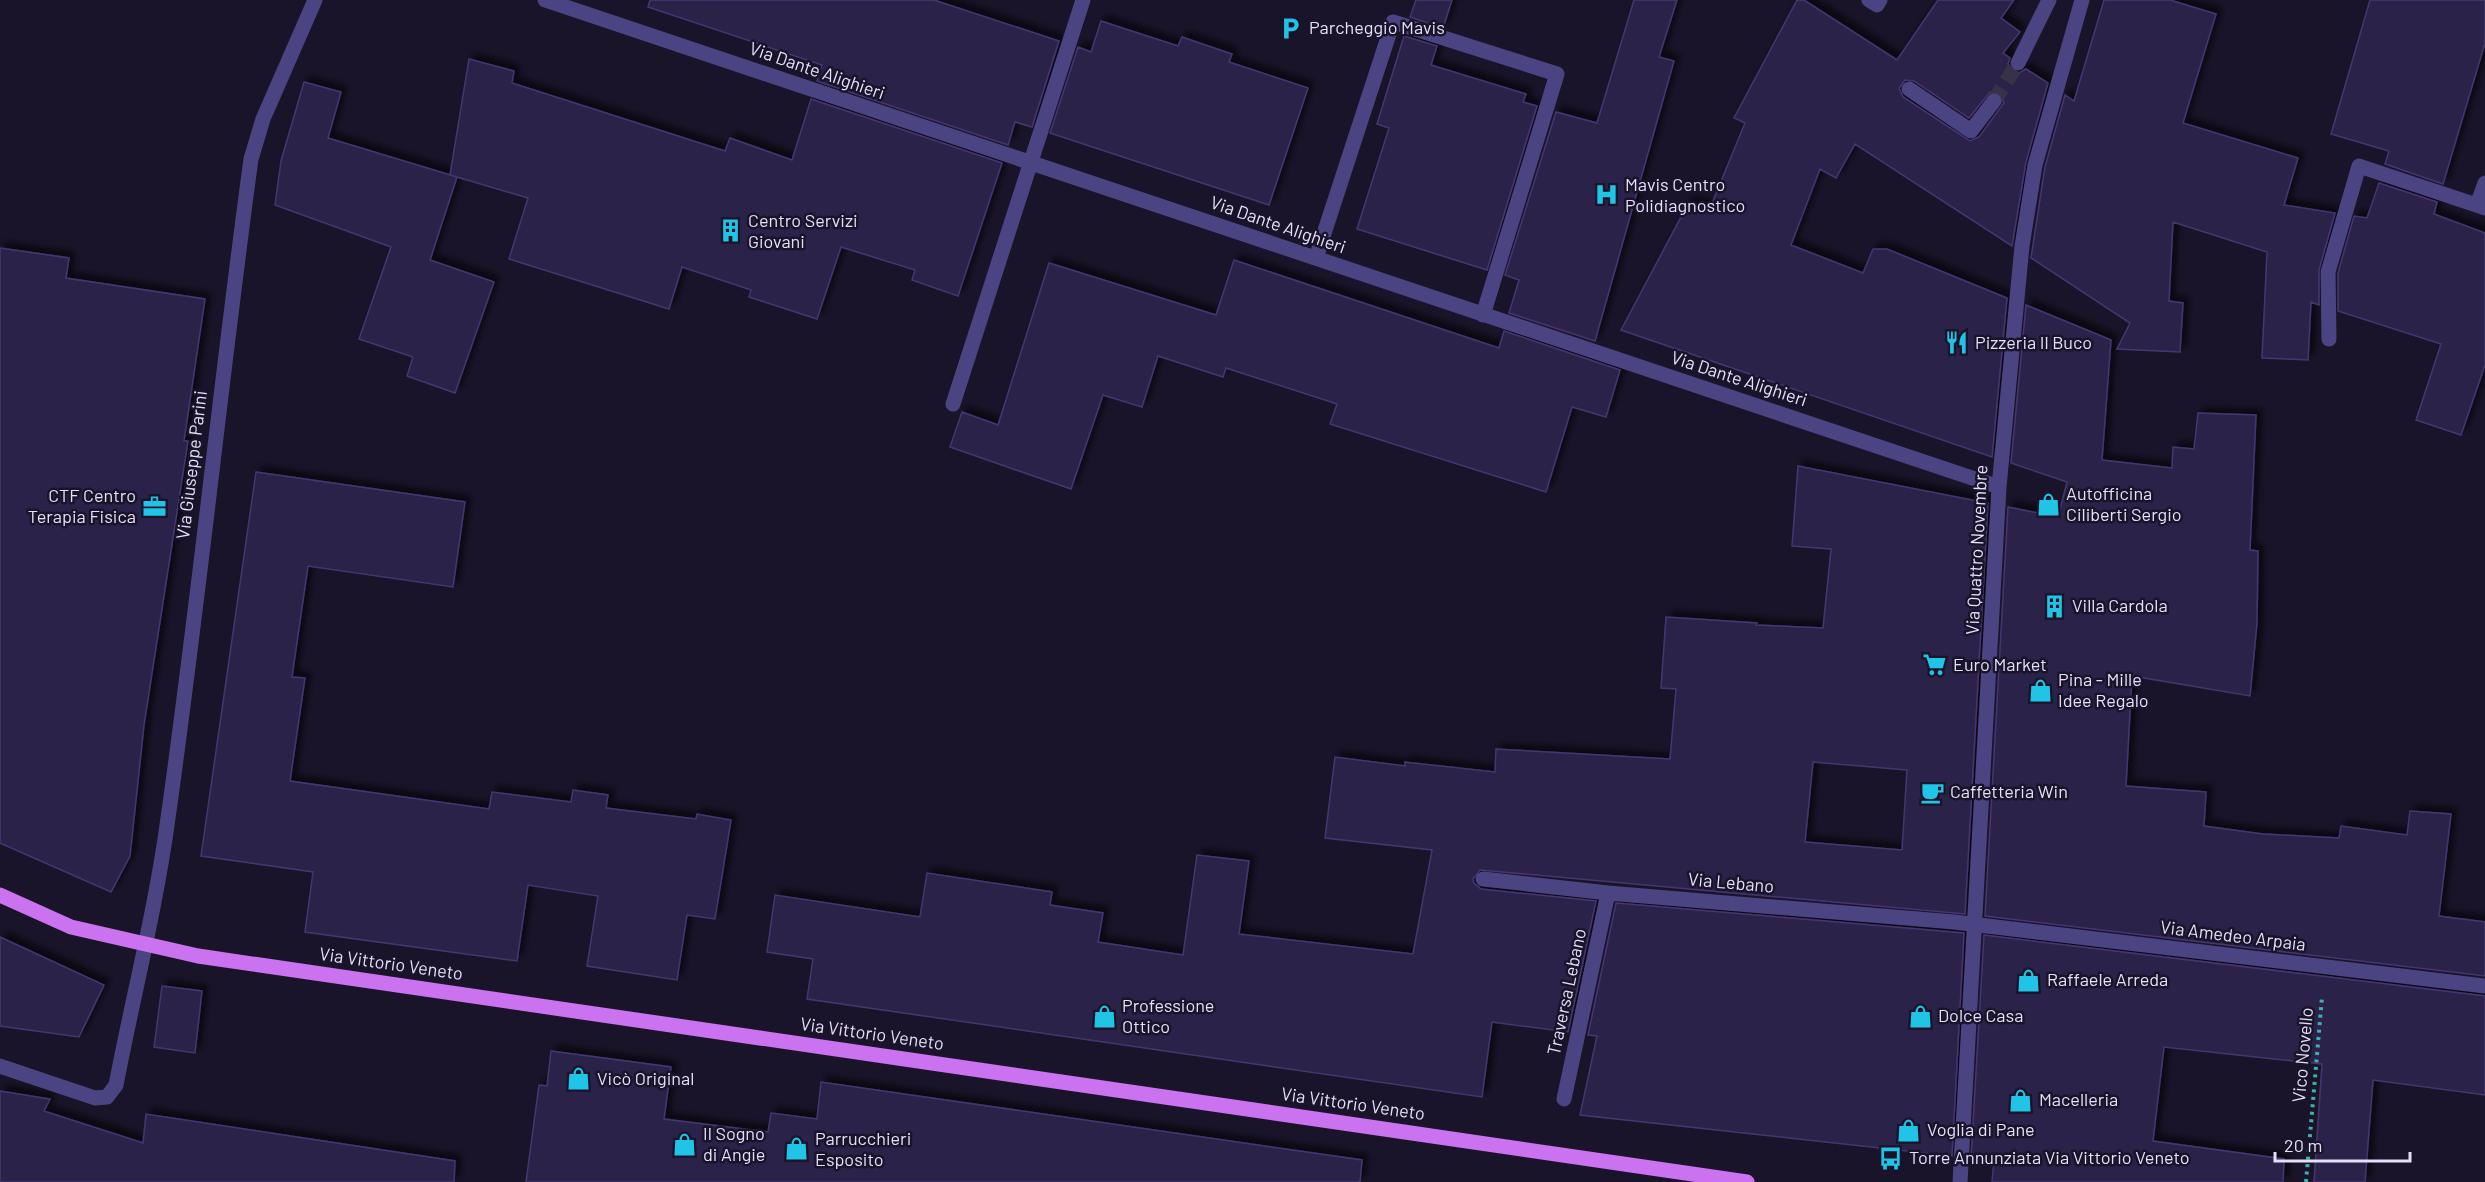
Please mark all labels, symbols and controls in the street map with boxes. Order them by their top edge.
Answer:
parking icon: Parcheggio Mavis [1278,15,1304,41]
place label: Parcheggio Mavis [1309,16,1445,38]
street label: Via Dante Alighieri [747,37,888,104]
place label: Mavis Centro Polidiagnostico [1625,173,1745,216]
hospital icon: Mavis Centro Polidiagnostico [1594,182,1620,208]
street label: Via Dante Alighieri [1208,191,1349,258]
place label: Centro Servizi Giovani [748,209,858,252]
building icon: Centro Servizi Giovani [717,218,743,244]
restaurant icon: Pizzeria Il Buco [1944,330,1970,356]
place label: Pizzeria Il Buco [1975,331,2092,353]
street label: Via Dante Alighieri [1669,346,1810,410]
street label: Via Giuseppe Parini [171,389,211,541]
street label: Via Quattro Novembre [1961,464,1991,636]
place label: Autofficina Ciliberti Sergio [2066,482,2182,525]
place label: CTF Centro Terapia Fisica [28,484,136,527]
shop icon: Autofficina Ciliberti Sergio [2035,491,2061,517]
office icon: CTF Centro Terapia Fisica [141,493,167,519]
building icon: Villa Cardola [2041,593,2067,619]
place label: Villa Cardola [2072,594,2168,616]
supermarket icon: Euro Market [1922,652,1948,678]
place label: Euro Market [1953,653,2047,675]
place label: Pina - Mille Idee Regalo [2058,668,2149,711]
shop icon: Pina - Mille Idee Regalo [2027,677,2053,703]
cafe icon: Caffetteria Win [1919,779,1945,805]
place label: Caffetteria Win [1950,780,2068,802]
street label: Via Lebano [1687,867,1775,897]
street label: Via Amedeo Arpaia [2159,915,2307,955]
street label: Traversa Lebano [1542,926,1590,1057]
street label: Via Vittorio Veneto [318,942,464,984]
shop icon: Raffaele Arreda [2016,967,2042,993]
place label: Raffaele Arreda [2047,968,2168,990]
place label: Professione Ottico [1122,994,1214,1037]
shop icon: Professione Ottico [1091,1003,1117,1029]
shop icon: Dolce Casa [1907,1003,1933,1029]
place label: Dolce Casa [1938,1004,2023,1026]
street label: Vico Novello [2287,1006,2317,1103]
street label: Via Vittorio Veneto [799,1012,945,1054]
shop icon: Vicò Original [566,1066,592,1092]
place label: Vicò Original [597,1067,694,1089]
street label: Via Vittorio Veneto [1280,1082,1426,1124]
shop icon: Macelleria [2008,1087,2034,1113]
place label: Macelleria [2039,1088,2118,1110]
shop icon: Voglia di Pane [1896,1117,1922,1143]
place label: Voglia di Pane [1927,1118,2035,1140]
place label: Il Sogno di Angie [703,1122,765,1165]
scale bar [2275,1125,2410,1163]
place label: Parrucchieri Esposito [815,1127,911,1170]
shop icon: Il Sogno di Angie [672,1131,698,1157]
text: 20 m [2284,1134,2322,1156]
shop icon: Parrucchieri Esposito [784,1136,810,1162]
bus stop icon: Torre Annunziata Via Vittorio Veneto [1878,1145,1904,1171]
place label: Torre Annunziata Via Vittorio Veneto [1909,1146,2190,1168]

